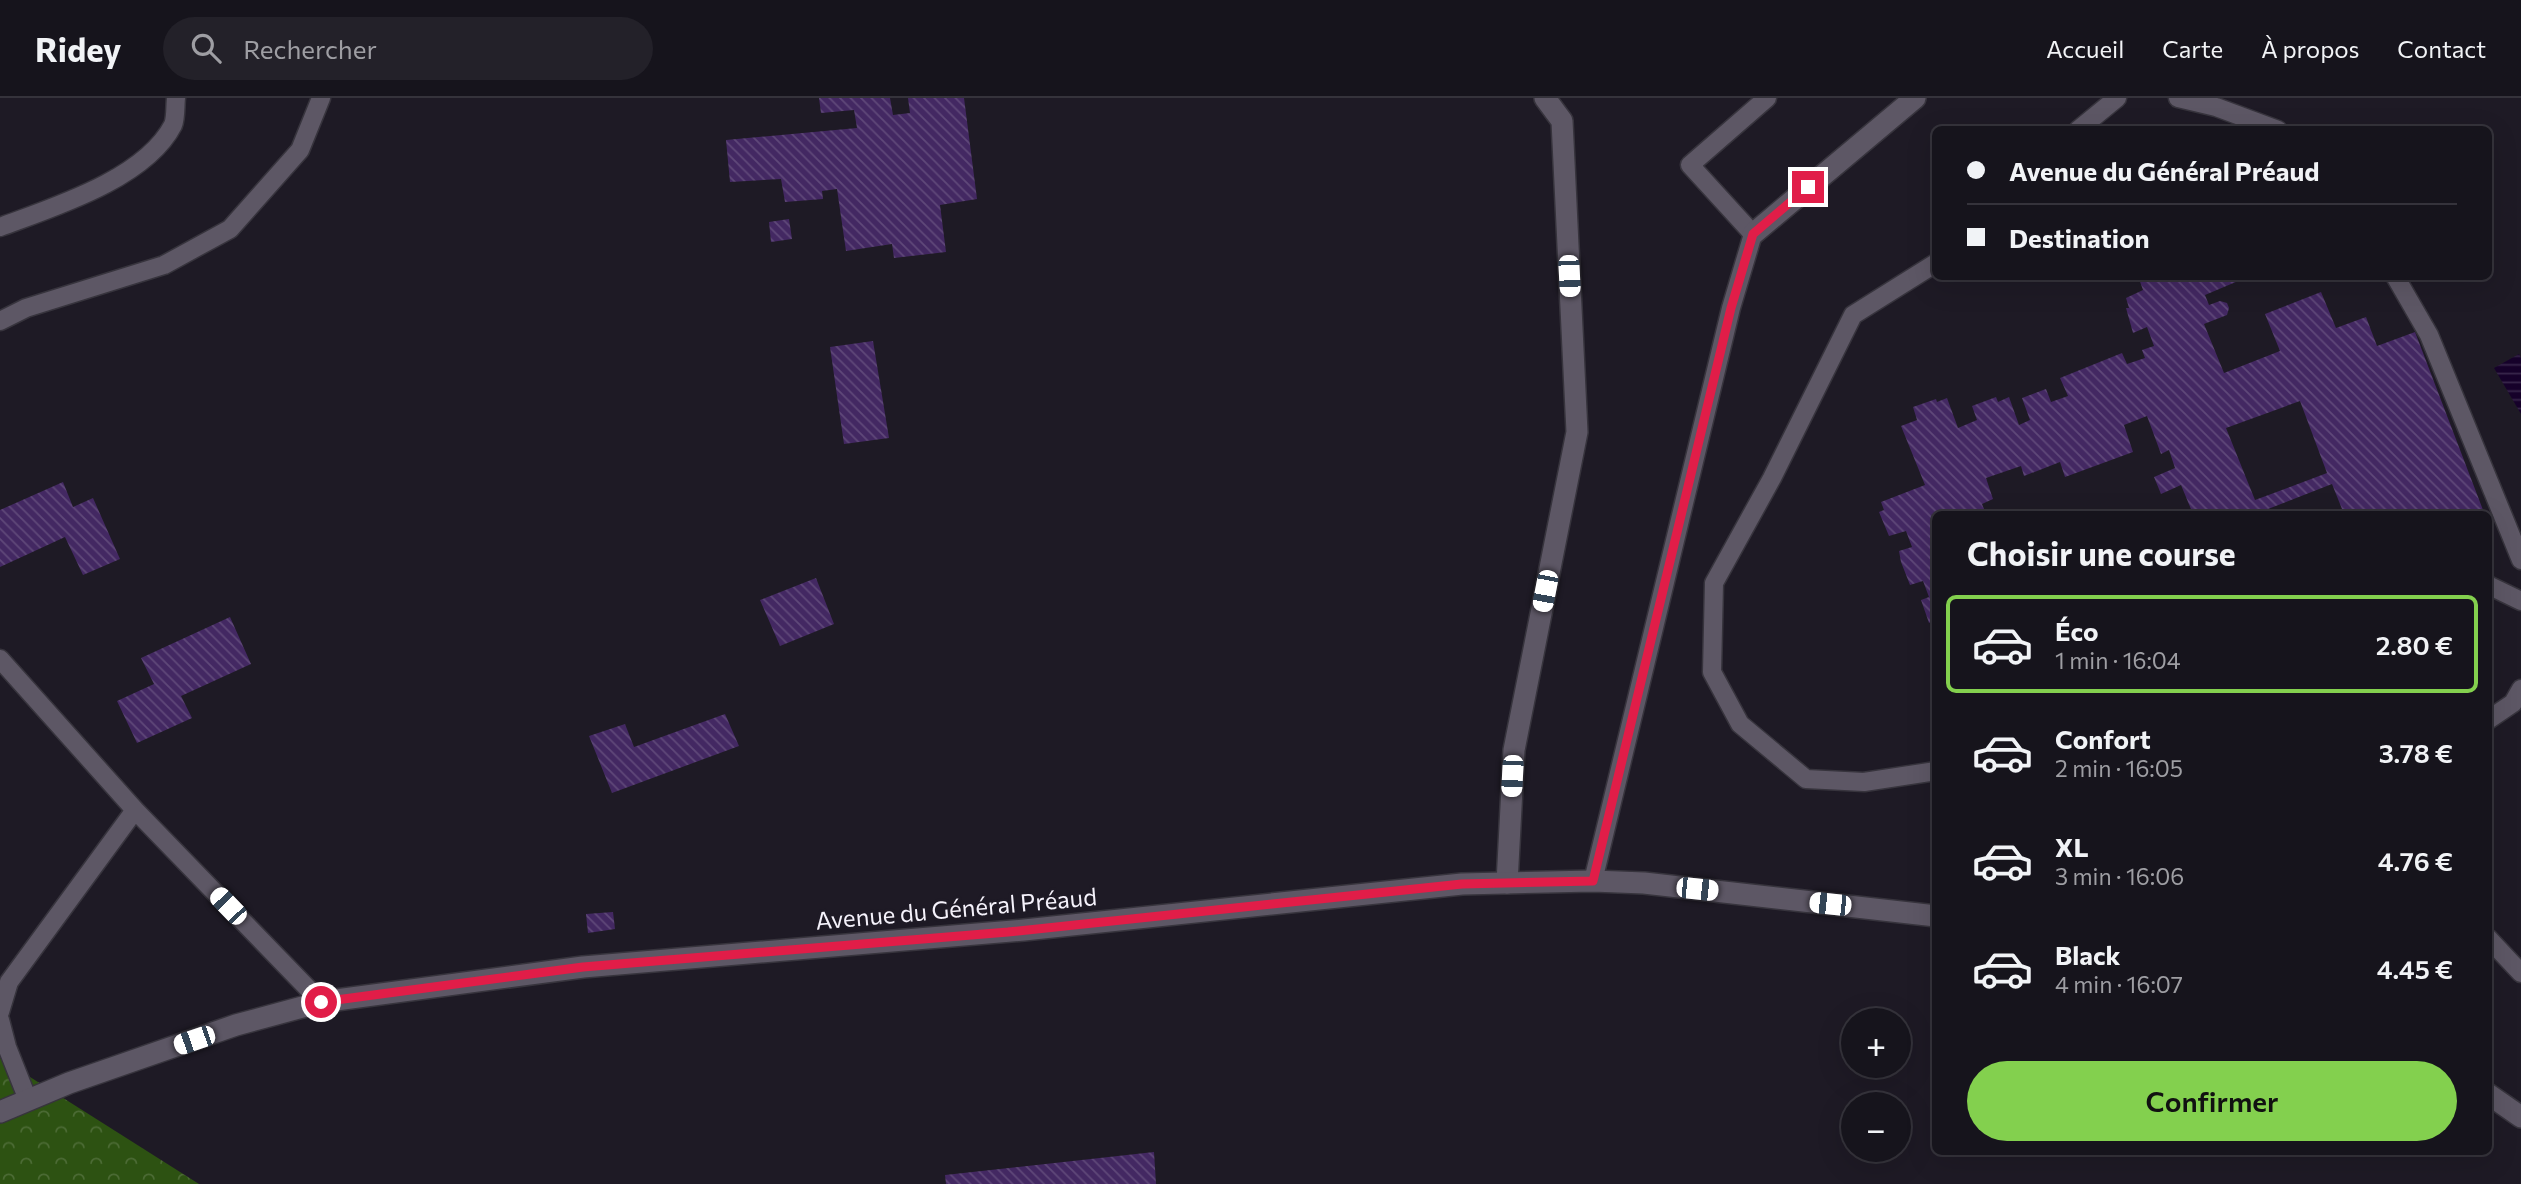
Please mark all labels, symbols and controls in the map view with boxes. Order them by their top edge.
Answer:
search box [163,17,653,80]
text: Ridey [35,28,121,69]
icon: search [187,29,225,67]
text: Rechercher [243,33,377,64]
text: Accueil [2046,34,2124,63]
text: Carte [2162,34,2223,63]
text: À propos [2261,34,2359,63]
text: Contact [2397,34,2486,63]
text: Avenue du Général Préaud [2009,155,2320,186]
route end [1792,171,1824,203]
text: Destination [2009,222,2150,253]
car [1558,254,1581,298]
text: Choisir une course [1967,533,2236,573]
car [1531,568,1560,614]
icon: car [1971,613,2034,676]
text: Éco [2055,615,2099,646]
text: 2.80 € [2376,629,2453,660]
text: 1 min · 16:04 [2055,646,2181,674]
icon: car [1971,721,2034,784]
text: Confort [2055,723,2151,754]
text: 3.78 € [2379,737,2453,768]
car [1501,754,1524,798]
text: 2 min · 16:05 [2055,754,2183,782]
icon: car [1971,829,2034,892]
text: XL [2055,831,2089,862]
text: 4.76 € [2378,845,2453,876]
text: 3 min · 16:06 [2055,862,2184,890]
car [1676,876,1719,902]
street label: Avenue du Général Préaud [814,881,1098,935]
car [206,884,251,928]
car [1809,891,1852,917]
icon: car [1971,937,2034,1000]
text: Black [2055,939,2121,970]
text: 4.45 € [2377,953,2453,984]
text: 4 min · 16:07 [2055,970,2183,998]
route start [305,986,337,1018]
map controls [1841,1008,1911,1162]
button: + [1841,1008,1911,1078]
car [171,1023,218,1057]
button: Confirmer [1967,1061,2457,1141]
button: − [1841,1092,1911,1162]

